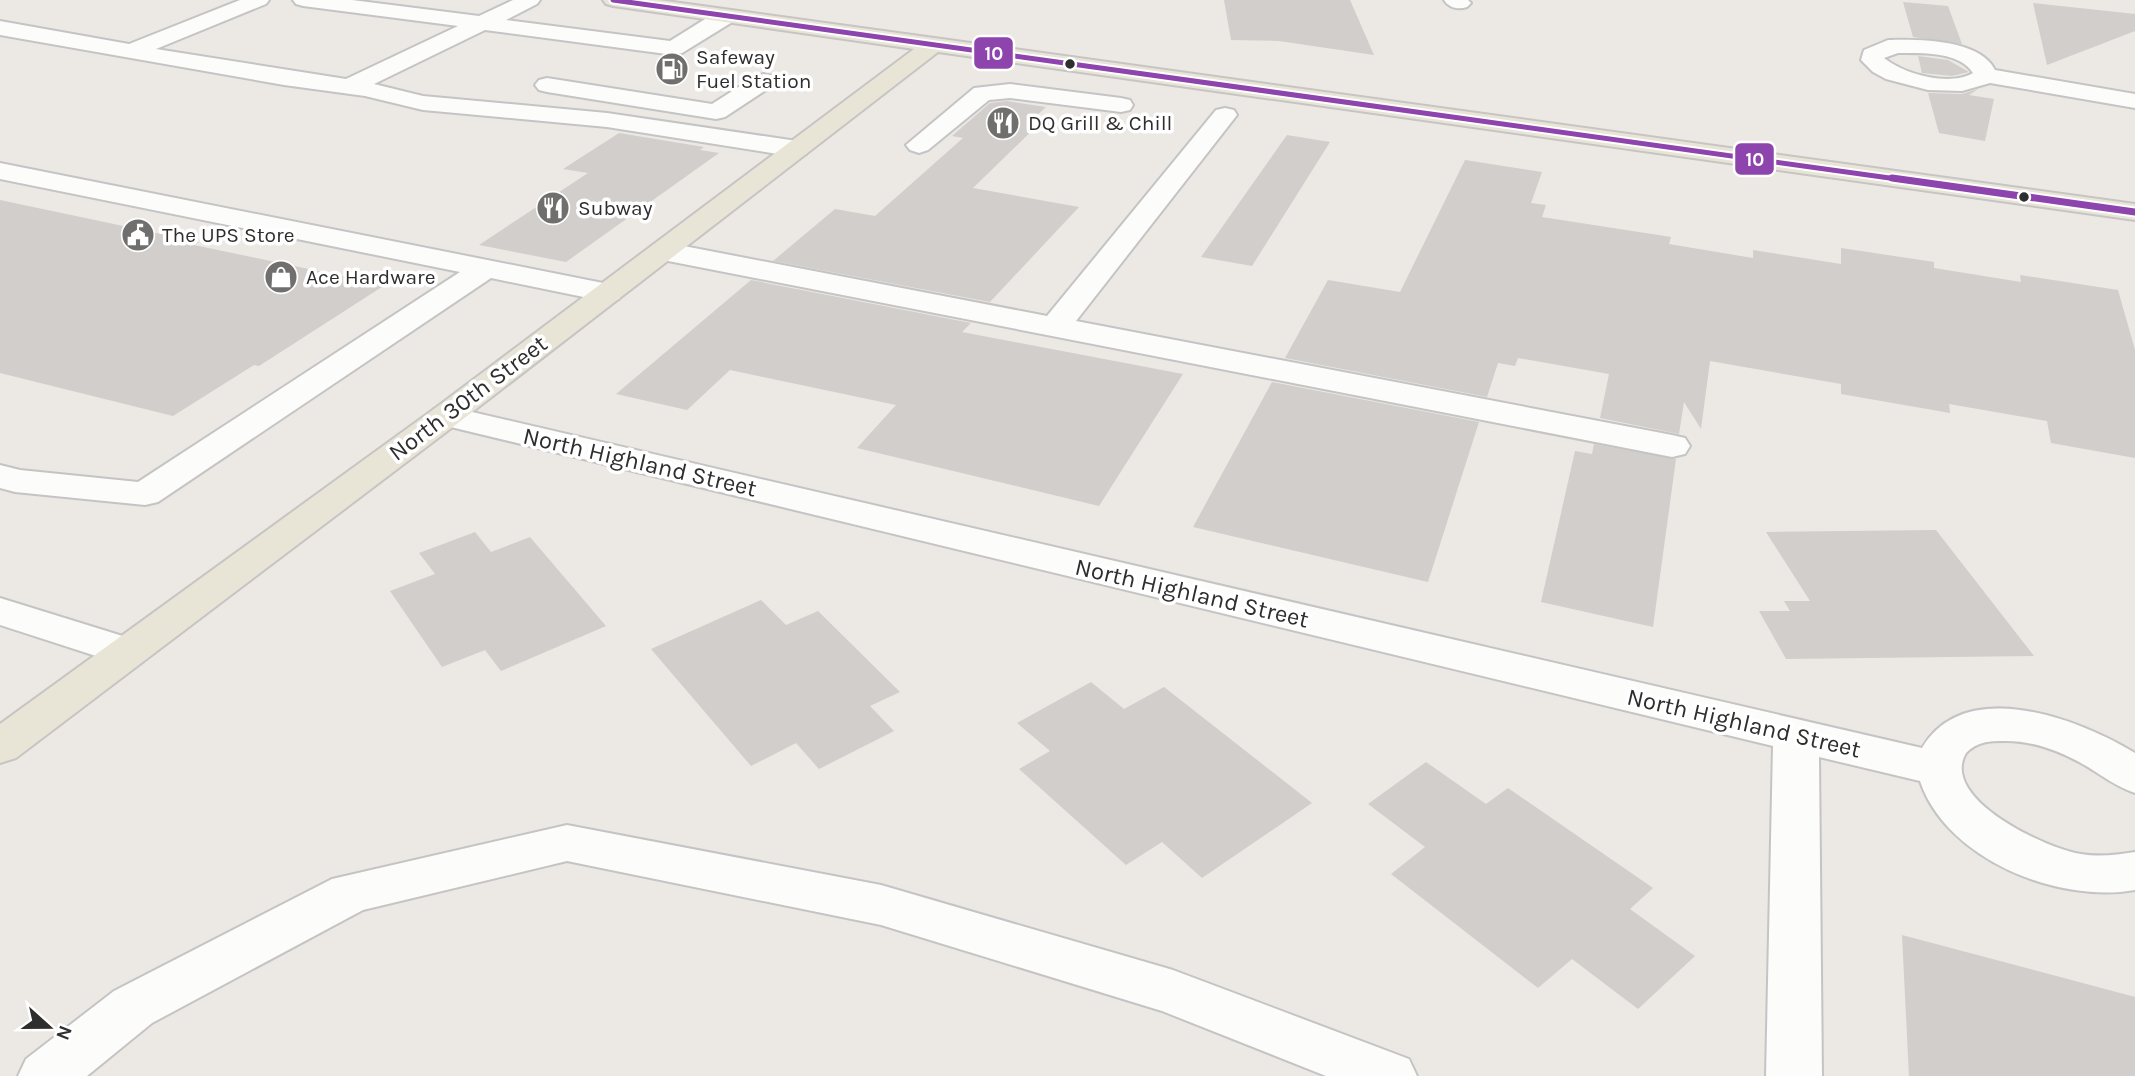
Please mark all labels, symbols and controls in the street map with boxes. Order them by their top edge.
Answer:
line badge: 10 [973,36,1014,70]
text: 10 [985,43,1003,65]
place label: Safeway Fuel Station [696,45,811,93]
fuel station icon: Safeway Fuel Station [653,50,691,88]
unlabelled marker [1063,57,1077,71]
restaurant icon: DQ Grill & Chill [984,104,1022,142]
place label: DQ Grill & Chill [1028,111,1172,135]
line badge: 10 [1734,142,1775,176]
text: 10 [1746,149,1764,171]
restaurant icon: Subway [534,189,572,227]
unlabelled marker [2017,190,2031,204]
place label: Subway [578,196,653,220]
public building icon: The UPS Store [119,216,157,254]
place label: The UPS Store [162,223,294,247]
shop icon: Ace Hardware [262,258,300,296]
place label: Ace Hardware [306,265,435,289]
street label: North 30th Street [383,329,553,467]
street label: North Highland Street [520,421,760,503]
street label: North Highland Street [1072,552,1312,634]
street label: North Highland Street [1624,682,1864,764]
north arrow [14,992,84,1062]
text: N [51,1022,77,1043]

